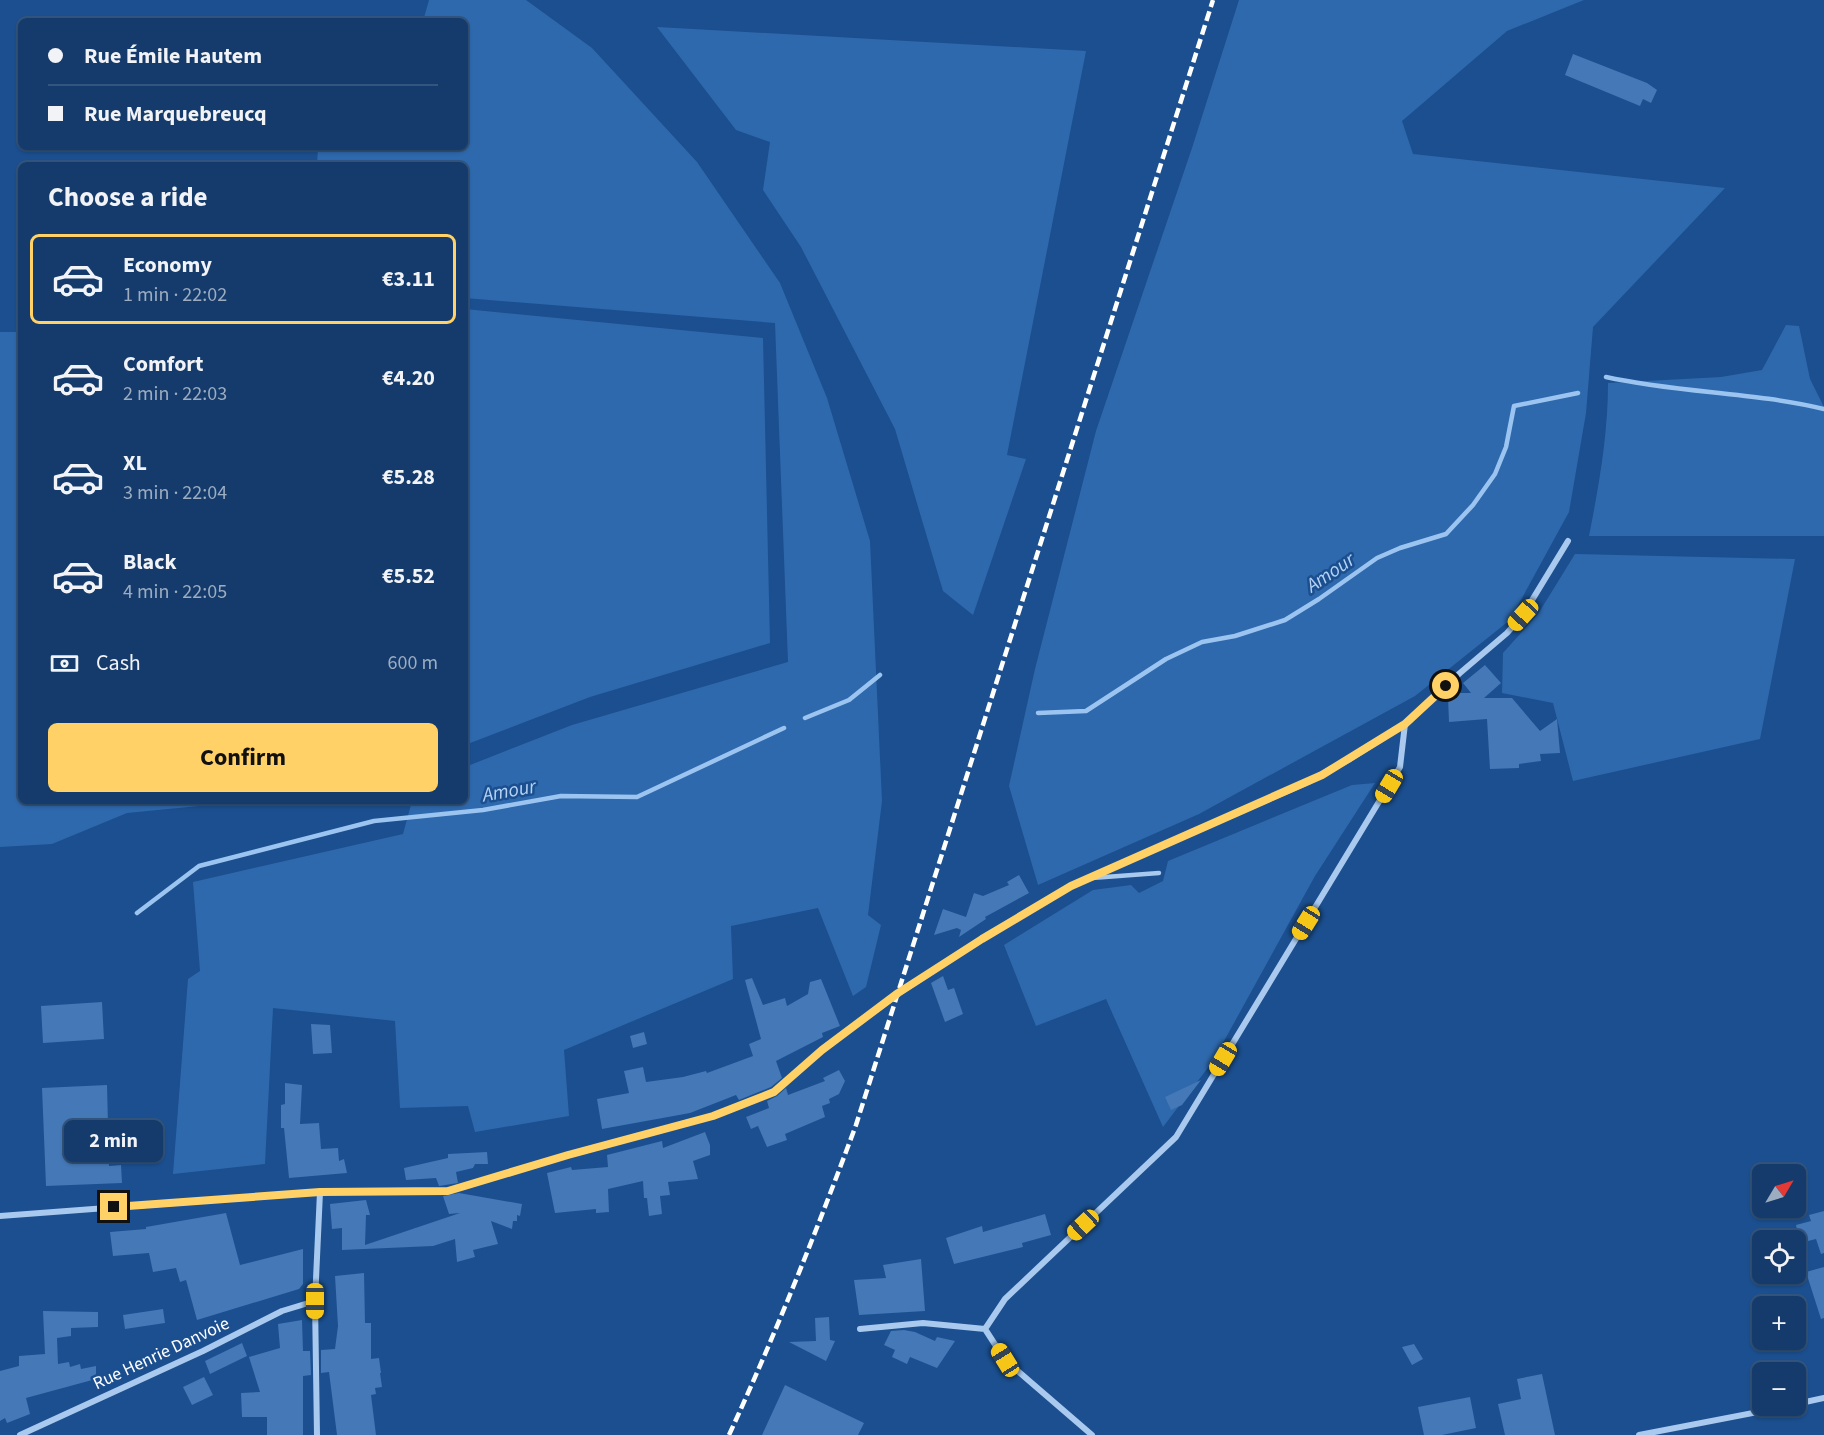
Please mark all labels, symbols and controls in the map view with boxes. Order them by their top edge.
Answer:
text: Rue Émile Hautem [84,40,262,72]
text: Rue Marquebreucq [84,98,267,130]
text: Choose a ride [48,178,208,217]
text: Economy [123,249,212,281]
icon: car [51,252,105,306]
text: €3.11 [382,263,435,295]
text: 1 min · 22:02 [123,281,227,309]
text: Comfort [123,348,204,380]
icon: car [51,351,105,405]
text: €4.20 [382,362,435,394]
text: 2 min · 22:03 [123,380,227,408]
text: XL [123,447,147,479]
icon: car [51,450,105,504]
text: €5.28 [382,461,435,493]
text: 3 min · 22:04 [123,479,227,507]
text: Black [123,546,177,578]
water label: Amour [1299,546,1362,601]
icon: car [51,549,105,603]
text: €5.52 [382,560,435,592]
text: 4 min · 22:05 [123,578,227,606]
car [1504,596,1542,634]
icon: cash [48,647,81,680]
text: Cash [96,647,141,679]
text: 600 m [388,649,438,677]
route start [1432,672,1459,699]
button: Confirm [48,723,438,792]
car [1372,766,1406,806]
water label: Amour [478,772,539,810]
car [1289,903,1323,943]
car [1206,1039,1240,1079]
callout: 2 min [64,1120,164,1162]
text: 2 min [89,1127,138,1155]
north arrow [1752,1164,1806,1218]
map controls [1752,1164,1806,1416]
route end [100,1193,127,1220]
car [1064,1206,1102,1244]
button: locate [1752,1230,1806,1284]
car [306,1283,324,1319]
button: + [1752,1296,1806,1350]
street label: Rue Henrie Danvoie [89,1311,233,1396]
car [988,1340,1022,1380]
button: − [1752,1362,1806,1416]

